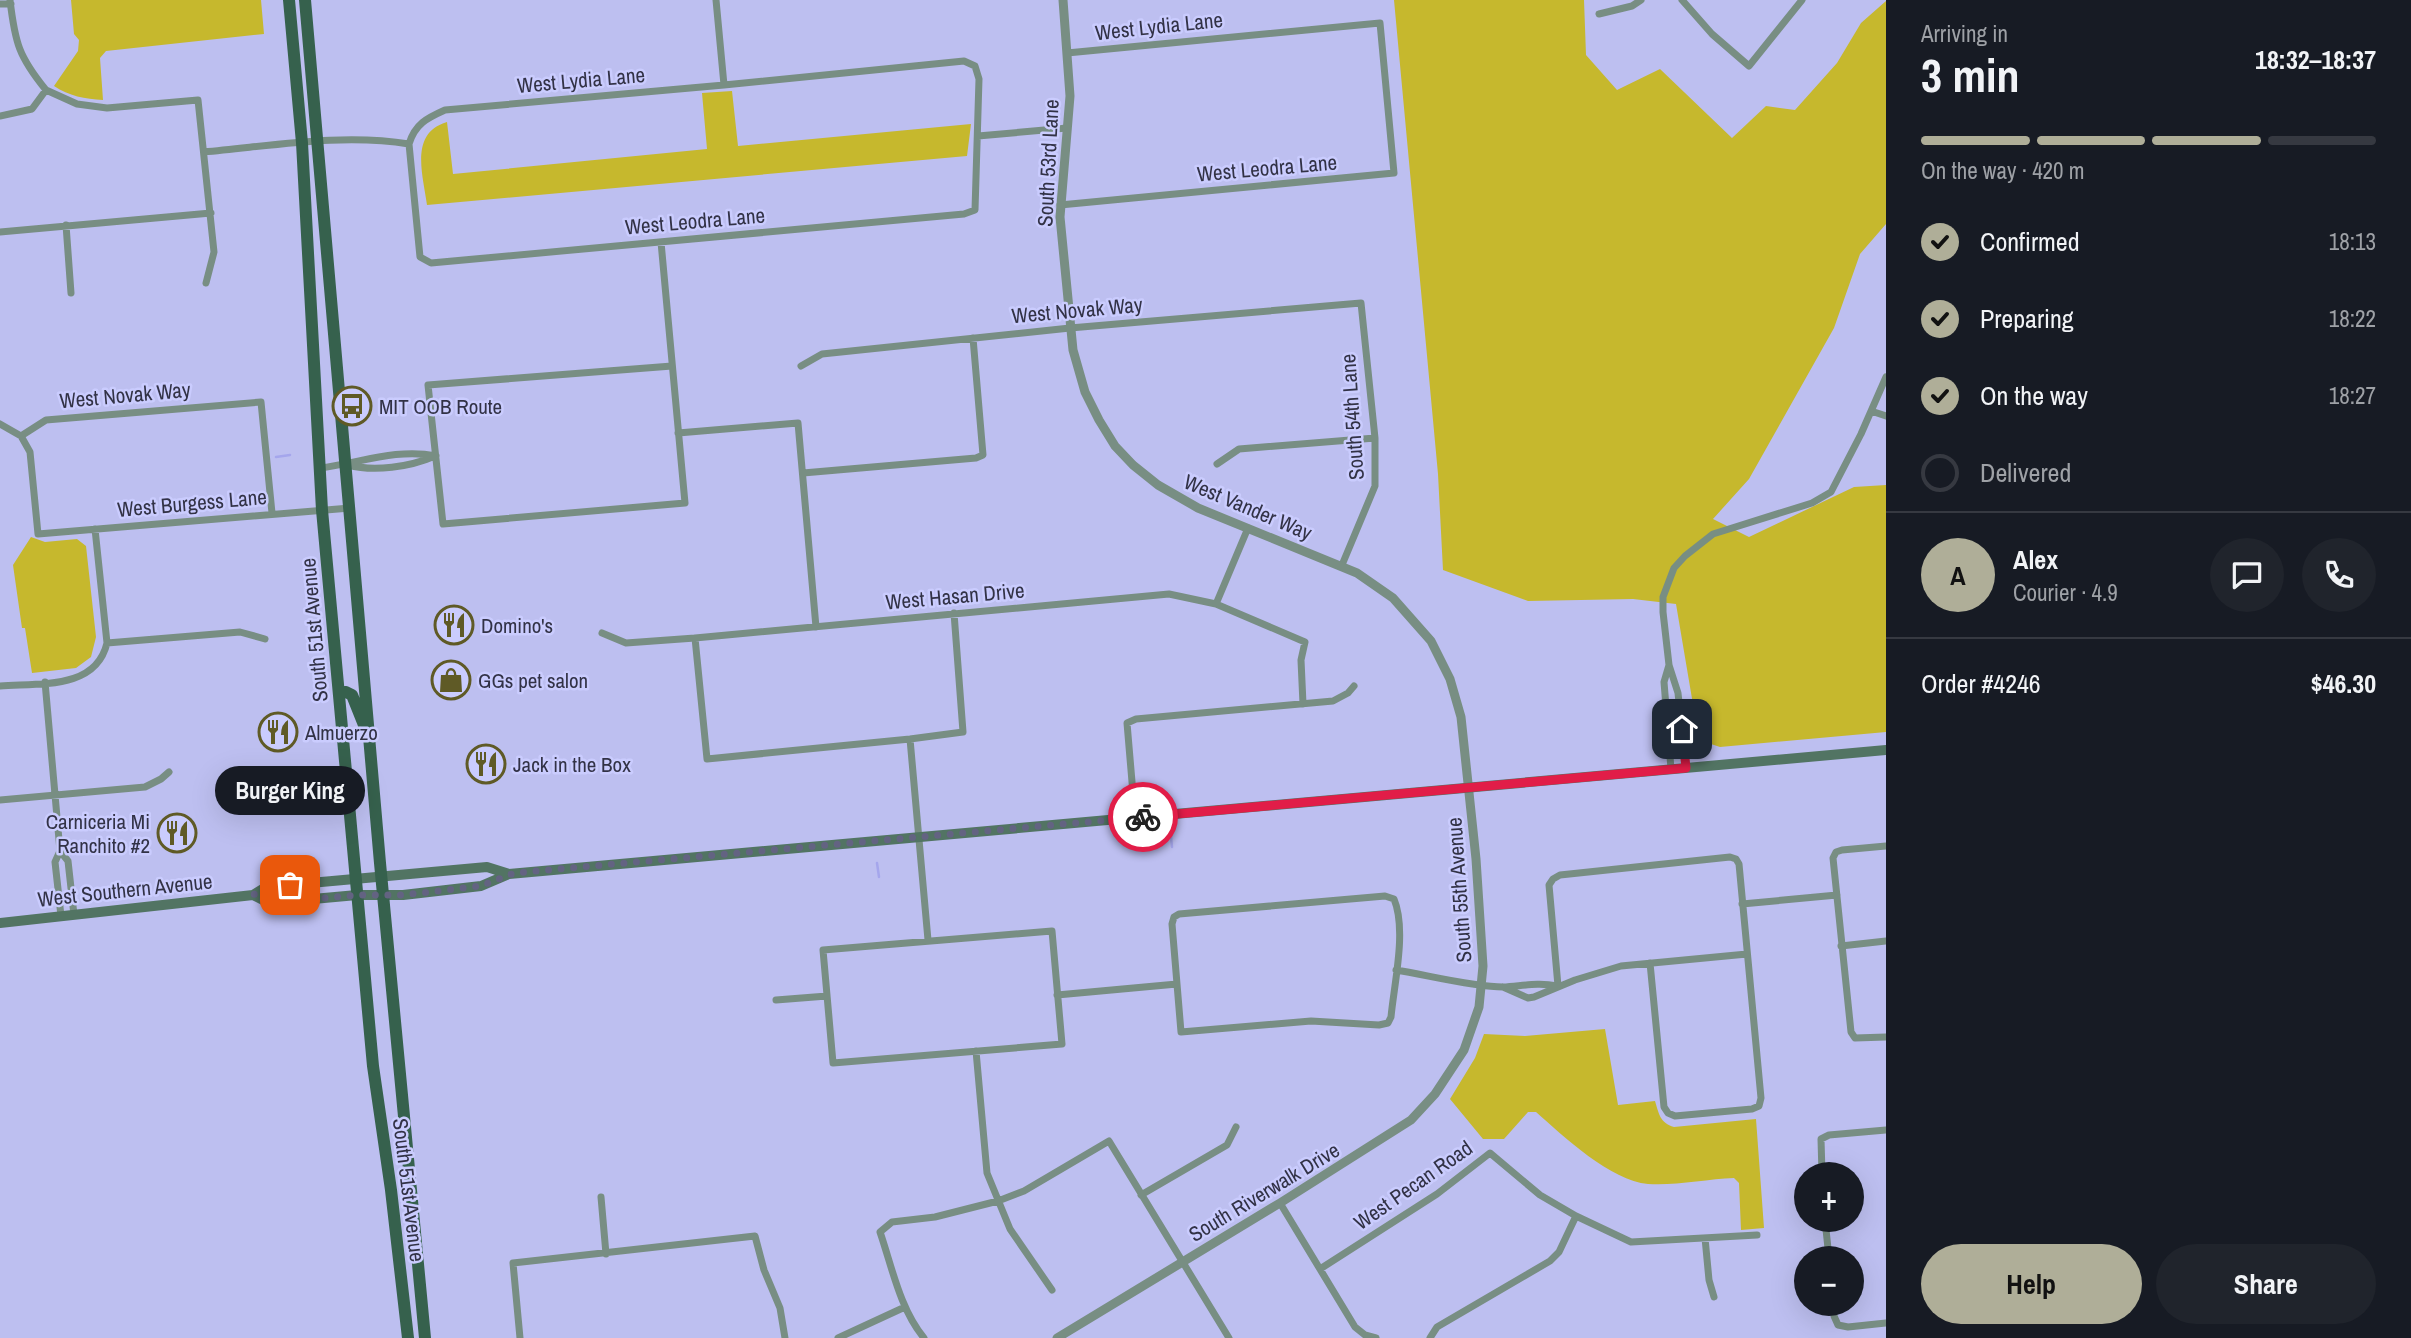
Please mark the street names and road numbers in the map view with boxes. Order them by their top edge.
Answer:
street label: West Lydia Lane [1094,5,1224,47]
street label: West Lydia Lane [516,60,646,100]
street label: South 53rd Lane [1030,99,1066,227]
street label: West Leodra Lane [1196,147,1338,189]
street label: West Leodra Lane [624,200,766,242]
street label: West Novak Way [1010,290,1144,330]
street label: South 54th Lane [1333,353,1371,481]
street label: West Novak Way [58,375,192,415]
street label: West Vander Way [1179,467,1317,547]
street label: West Burgess Lane [116,482,268,524]
street label: South 51st Avenue [293,557,335,703]
street label: West Hasan Drive [884,575,1026,617]
street label: South 55th Avenue [1439,817,1479,963]
street label: West Southern Avenue [36,866,214,914]
street label: South 51st Avenue [386,1117,432,1263]
street label: West Pecan Road [1348,1133,1478,1237]
street label: South Riverwalk Drive [1183,1135,1345,1249]

